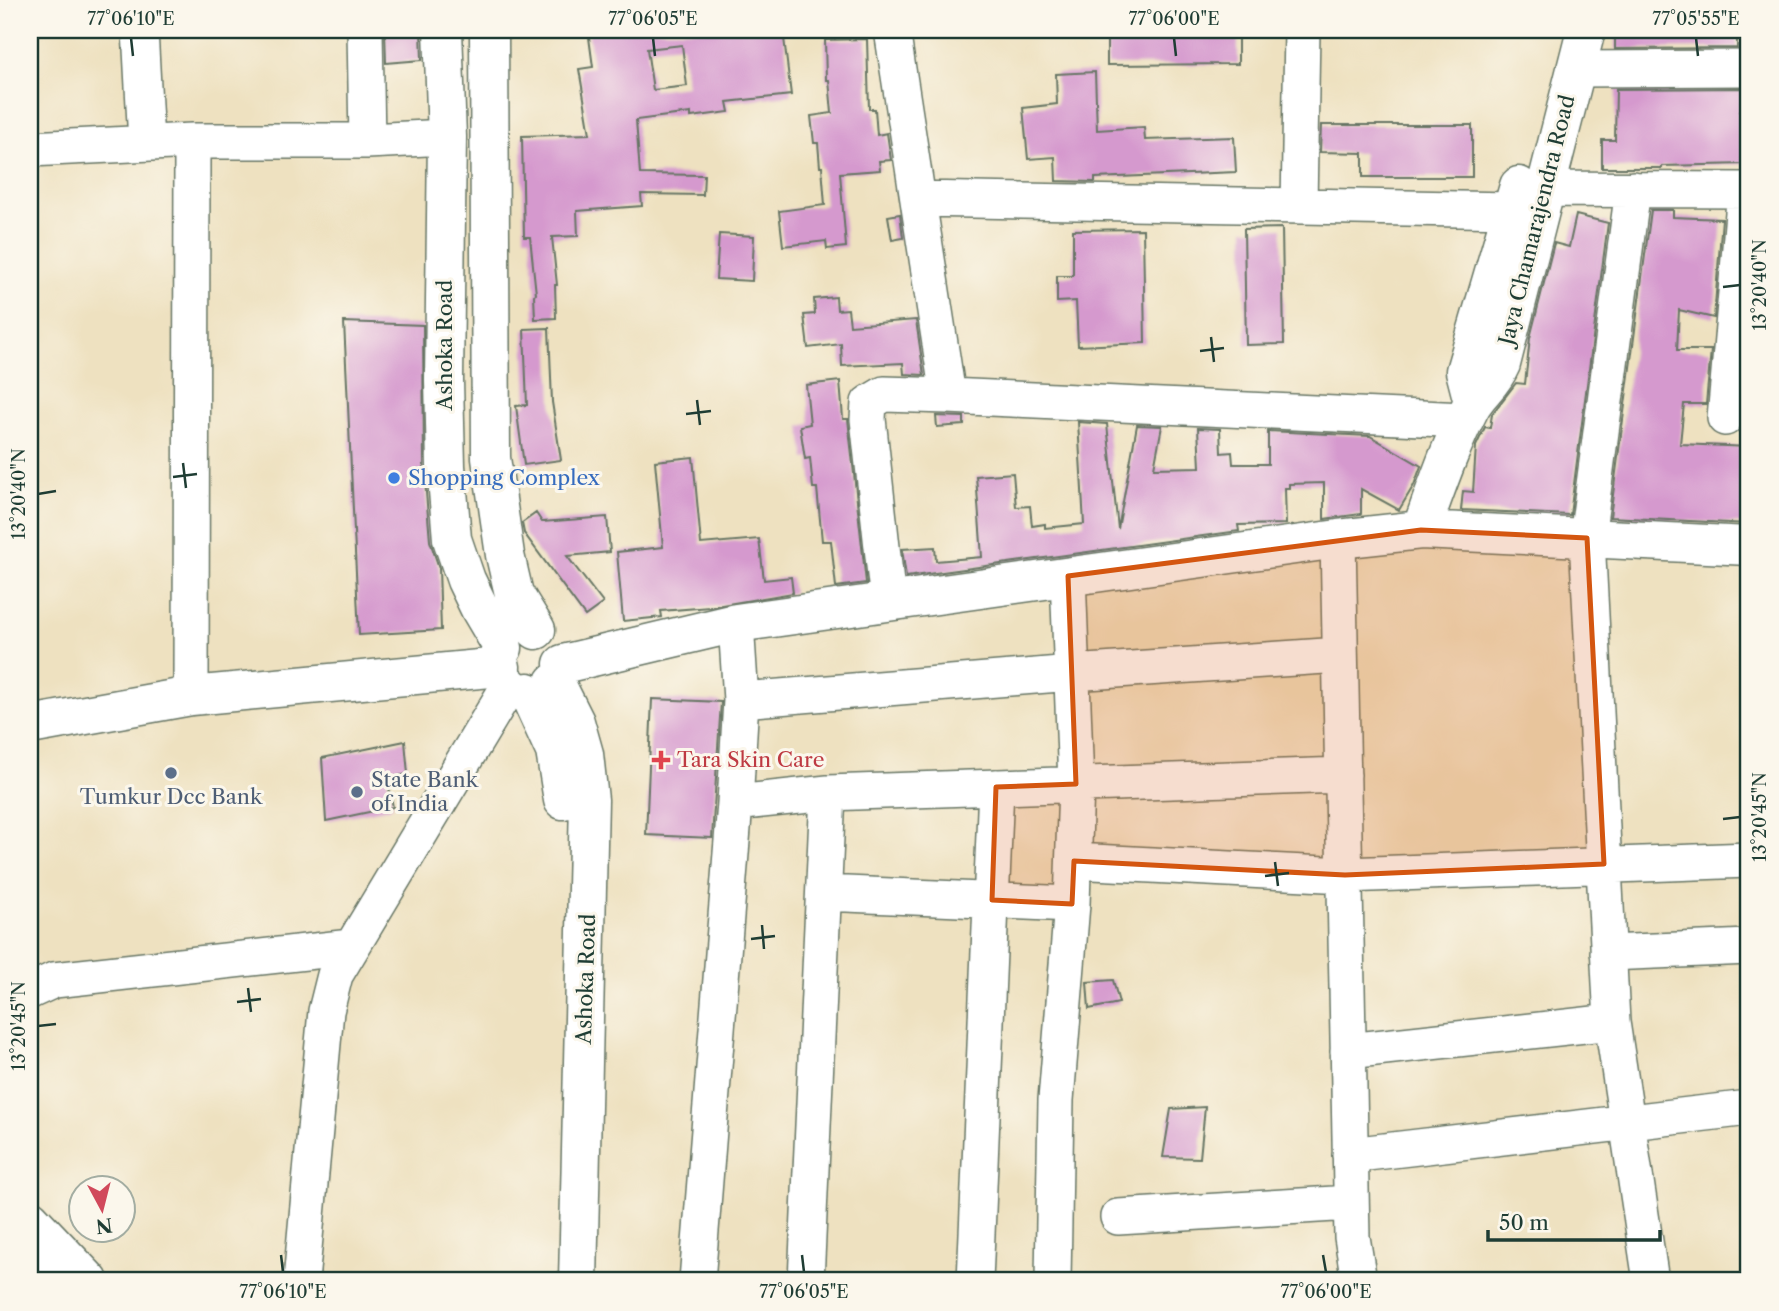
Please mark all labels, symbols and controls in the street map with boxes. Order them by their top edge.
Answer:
text: 77°06'10"E [87,8,175,30]
text: 77°06'05"E [608,8,698,30]
text: 77°06'00"E [1128,8,1220,30]
text: 77°05'55"E [1652,8,1740,30]
street label: Jaya Chamarajendra Road [1493,92,1580,350]
text: 13°20'40"N [1749,239,1771,331]
street label: Ashoka Road [432,279,457,411]
text: 13°20'40"N [8,448,30,540]
place label: Shopping Complex [408,465,600,490]
marker: Shopping Complex [386,470,402,486]
place label: Tara Skin Care [677,747,824,772]
marker: Tara Skin Care [651,750,671,770]
marker: Tumkur Dcc Bank [163,765,179,781]
place label: State Bank of India [371,767,479,816]
text: 13°20'45"N [1749,772,1771,862]
place label: Tumkur Dcc Bank [80,784,263,809]
marker: State Bank of India [349,784,365,800]
street label: Ashoka Road [571,913,600,1046]
text: 13°20'45"N [8,981,30,1071]
north arrow [66,1174,136,1244]
scale bar [1488,1199,1660,1243]
text: 50 m [1499,1210,1549,1235]
text: N [94,1213,114,1238]
text: 77°06'10"E [239,1281,327,1303]
text: 77°06'05"E [759,1281,849,1303]
text: 77°06'00"E [1280,1281,1372,1303]

